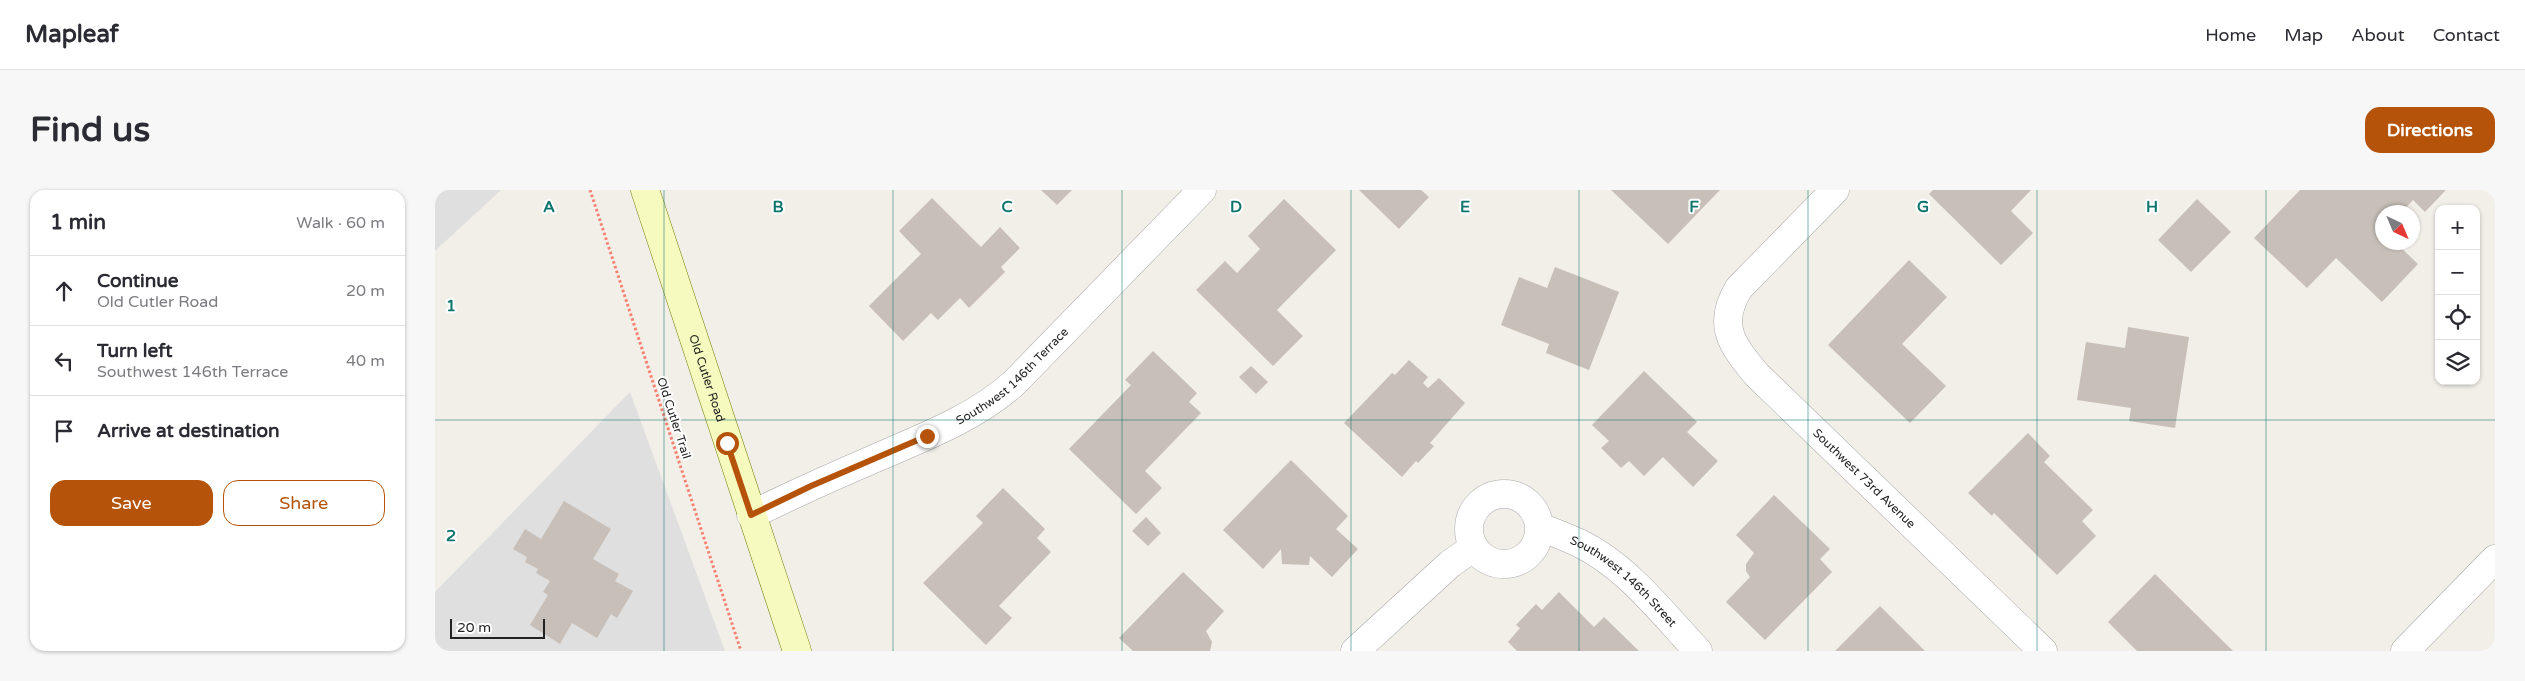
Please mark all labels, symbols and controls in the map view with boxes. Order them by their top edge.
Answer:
text: Mapleaf [25,20,119,49]
text: Home [2205,24,2256,46]
text: Map [2284,24,2323,46]
text: About [2351,24,2405,46]
text: Contact [2433,24,2500,46]
button: Directions [2365,107,2495,153]
text: Find us [30,109,150,151]
text: A [543,197,555,217]
text: B [772,197,784,217]
text: C [1001,197,1013,217]
text: D [1230,197,1242,217]
text: E [1460,197,1470,217]
text: F [1689,197,1699,217]
text: G [1917,197,1929,217]
text: H [2146,197,2158,217]
north arrow [2375,205,2420,250]
map controls [2435,205,2480,385]
button: + [2435,205,2480,250]
text: 1 min [50,210,106,235]
text: Walk · 60 m [296,213,385,233]
button: − [2435,250,2480,295]
text: Continue [97,270,179,292]
icon: ahead [50,277,78,305]
text: 20 m [346,281,385,301]
text: Old Cutler Road [97,292,218,312]
button: locate [2435,295,2480,340]
text: 1 [446,296,456,316]
street label: Southwest 146th Terrace [954,325,1071,428]
street label: Old Cutler Road [686,333,728,424]
text: Turn left [97,340,173,362]
button: layers [2435,340,2480,385]
icon: left [50,347,78,375]
text: 40 m [346,351,385,371]
text: Southwest 146th Terrace [97,362,288,382]
street label: Old Cutler Trail [654,375,694,461]
icon: arrive [50,417,78,445]
text: Arrive at destination [97,420,280,442]
route end [916,425,939,448]
street label: Southwest 73rd Avenue [1810,426,1918,531]
route start [716,432,739,455]
button: Save [50,480,213,526]
button: Share [223,480,385,526]
text: 2 [446,526,456,546]
street label: Southwest 146th Street [1568,533,1680,630]
scale bar [450,616,545,639]
text: 20 m [457,619,491,636]

